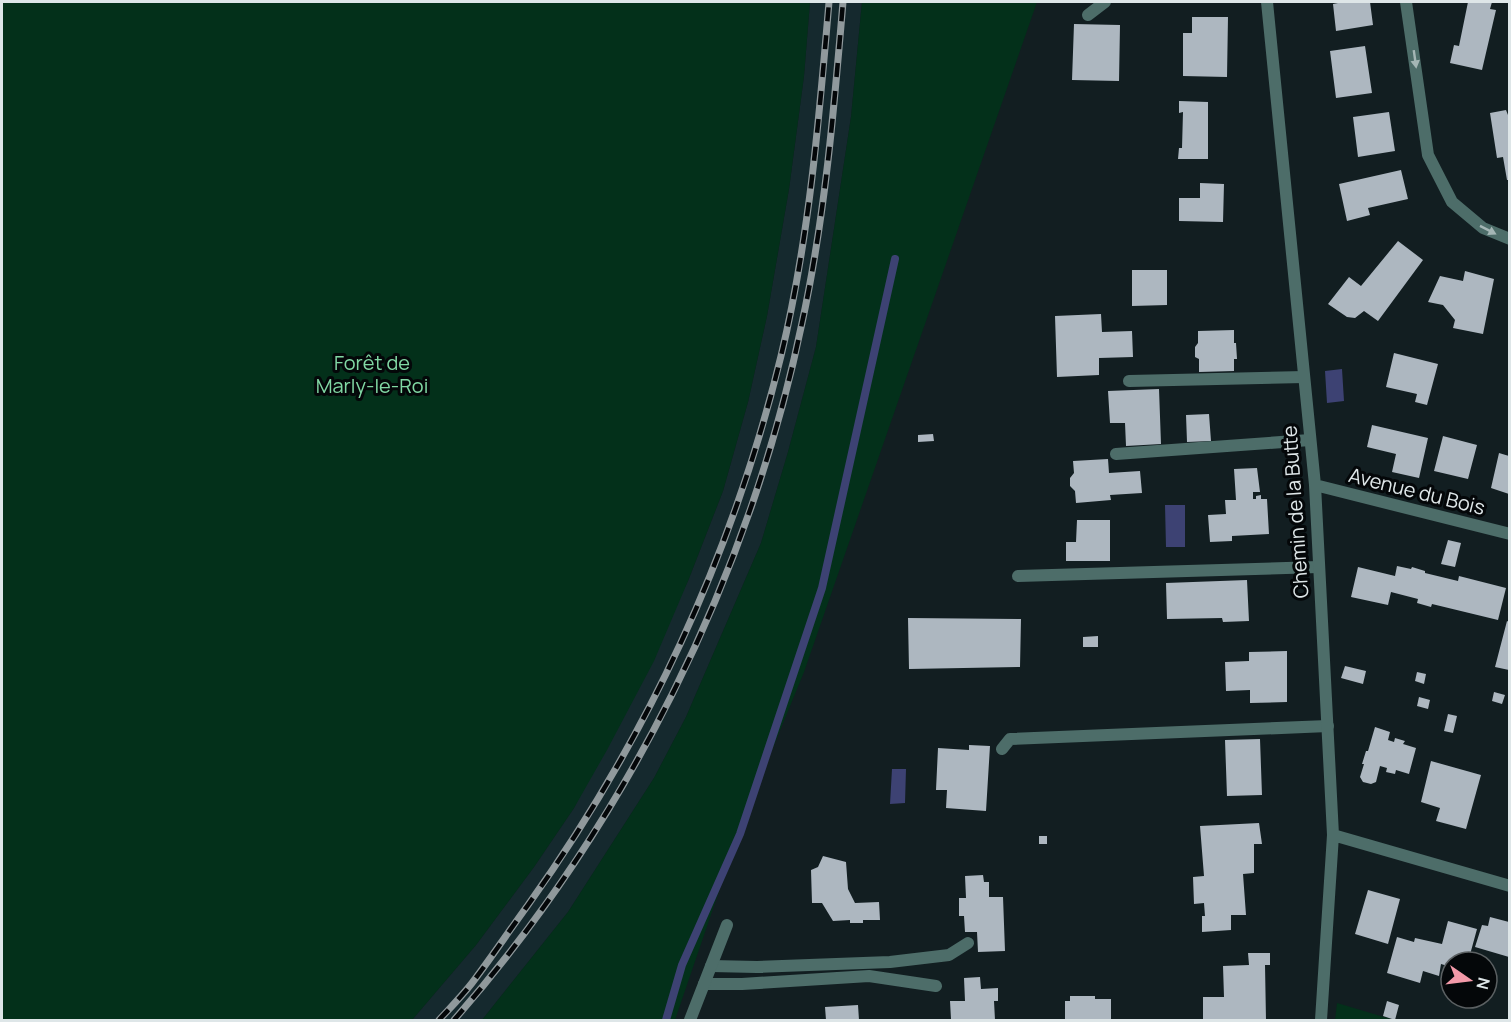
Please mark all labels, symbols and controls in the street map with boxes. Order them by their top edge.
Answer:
one-way arrow [1410,50,1419,69]
one-way arrow [1479,224,1497,234]
park label: Forêt de Marly-le-Roi [316,349,428,399]
street label: Chemin de la Butte [1275,425,1315,599]
street label: Avenue du Bois [1346,461,1488,521]
north arrow [1439,950,1499,1010]
text: N [1471,975,1496,992]

